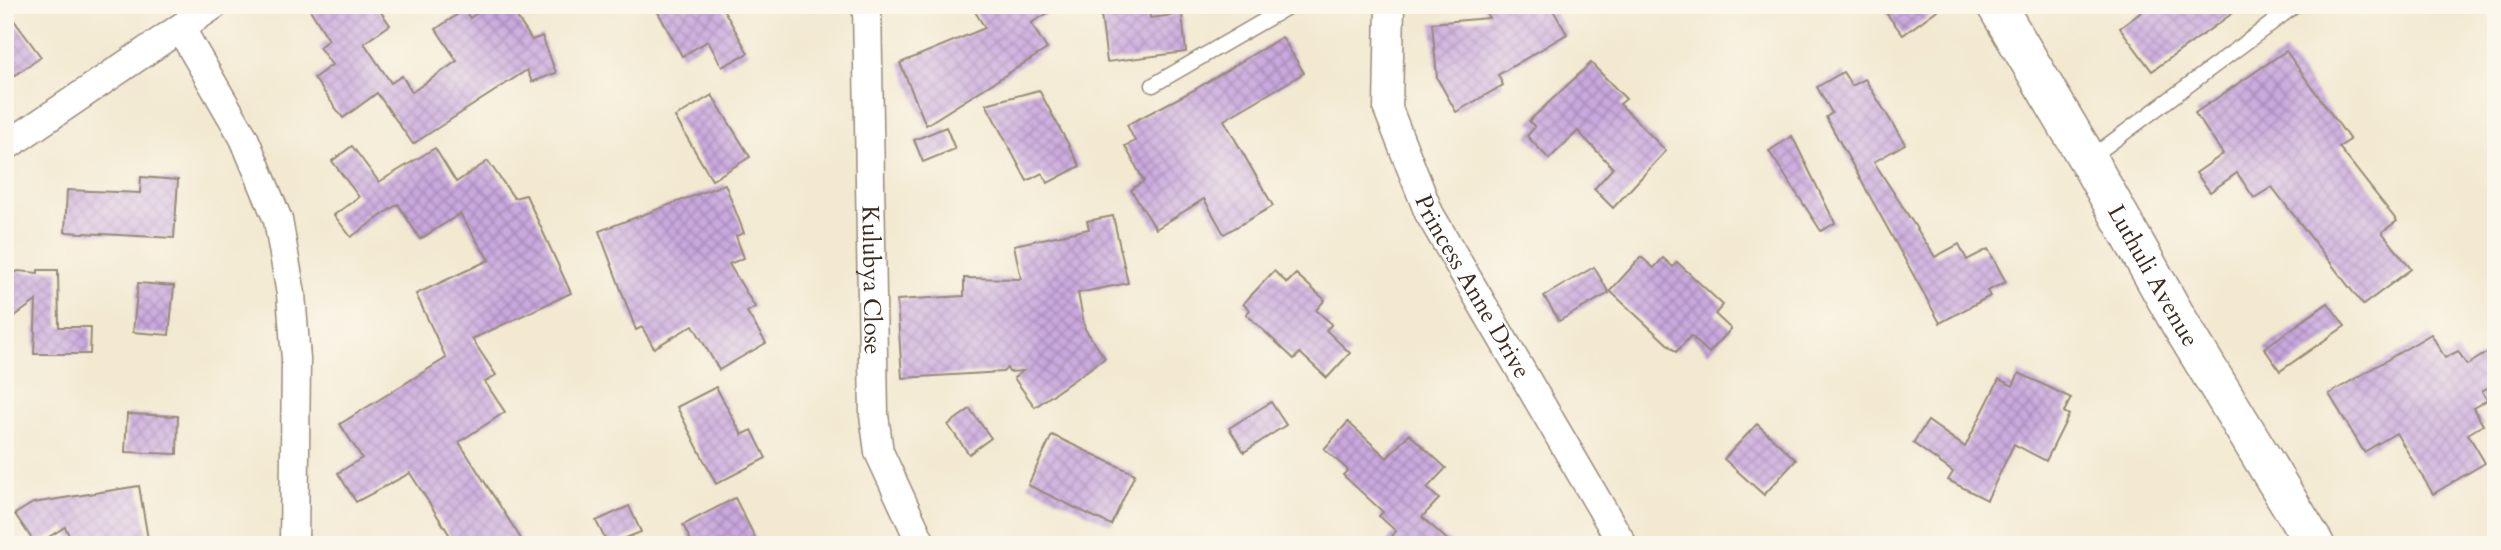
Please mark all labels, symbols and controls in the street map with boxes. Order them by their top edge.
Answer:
street label: Princess Anne Drive [1407,190,1539,384]
street label: Luthuli Avenue [2100,198,2207,353]
street label: Kulubya Close [854,205,889,355]

